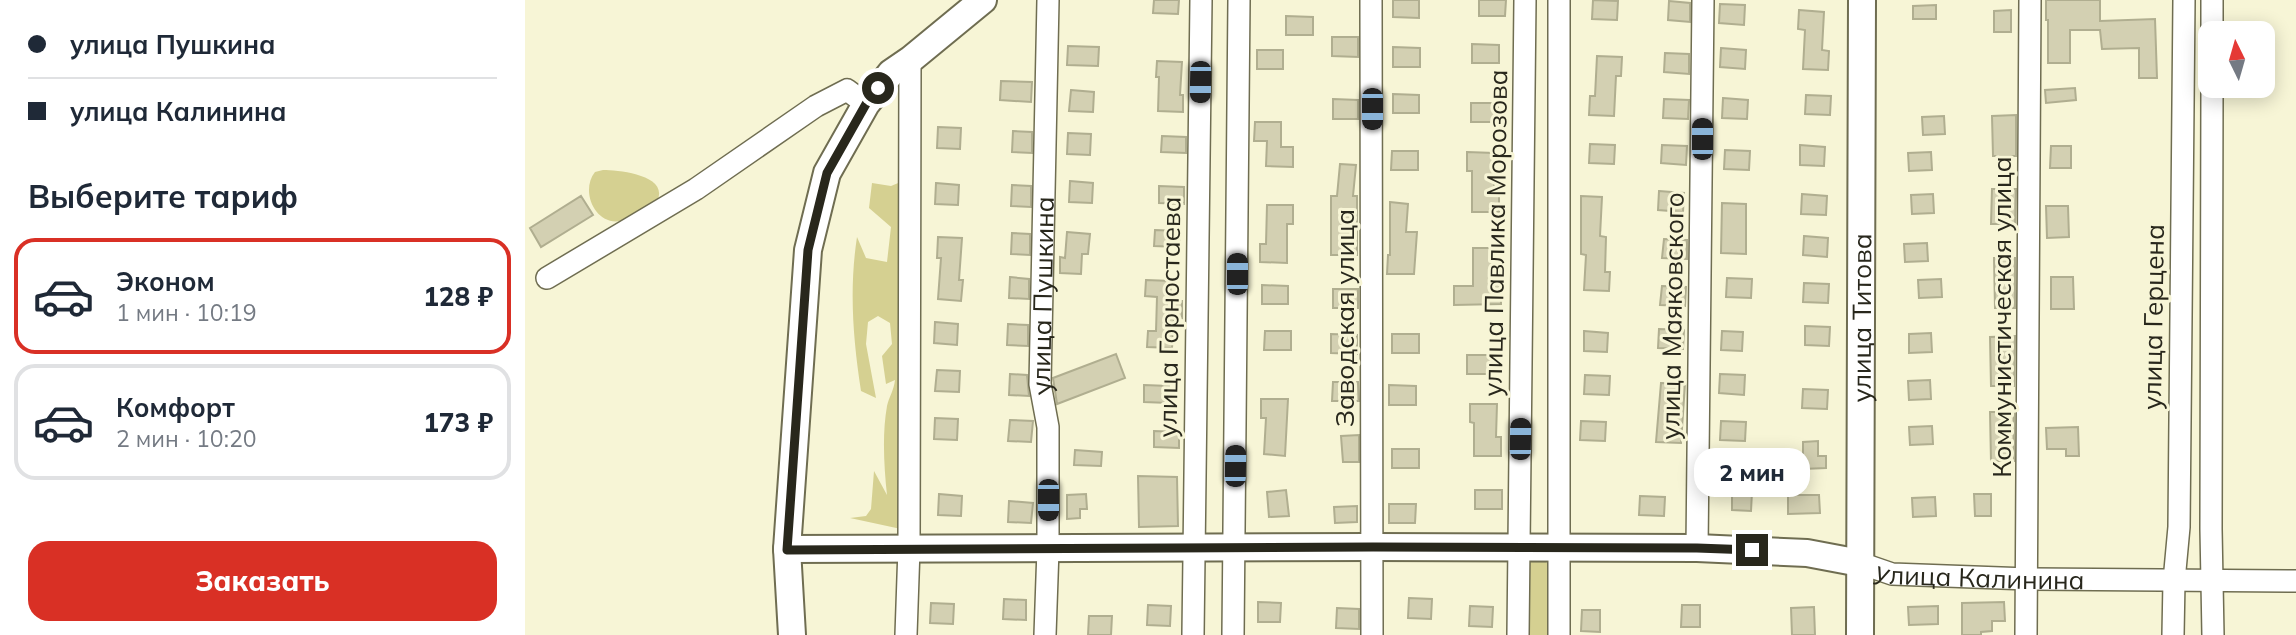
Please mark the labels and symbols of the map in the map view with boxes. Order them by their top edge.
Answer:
north arrow [2198,21,2275,98]
car [1190,61,1211,103]
street label: улица Павлика Морозова [1476,69,1514,397]
route start [862,72,894,104]
car [1362,88,1383,130]
car [1692,118,1713,160]
street label: Коммунистическая улица [1985,156,2018,478]
street label: улица Маяковского [1653,192,1691,440]
street label: улица Пушкина [1023,196,1060,398]
street label: улица Горностаева [1150,196,1188,438]
street label: Заводская улица [1328,209,1361,427]
street label: улица Герцена [2135,224,2171,410]
street label: улица Титова [1844,233,1878,403]
car [1227,253,1248,295]
car [1510,418,1531,460]
car [1225,445,1246,487]
callout: 2 мин [1694,448,1810,498]
car [1038,479,1059,521]
route end [1736,534,1768,566]
street label: улица Калинина [1871,553,2085,596]

